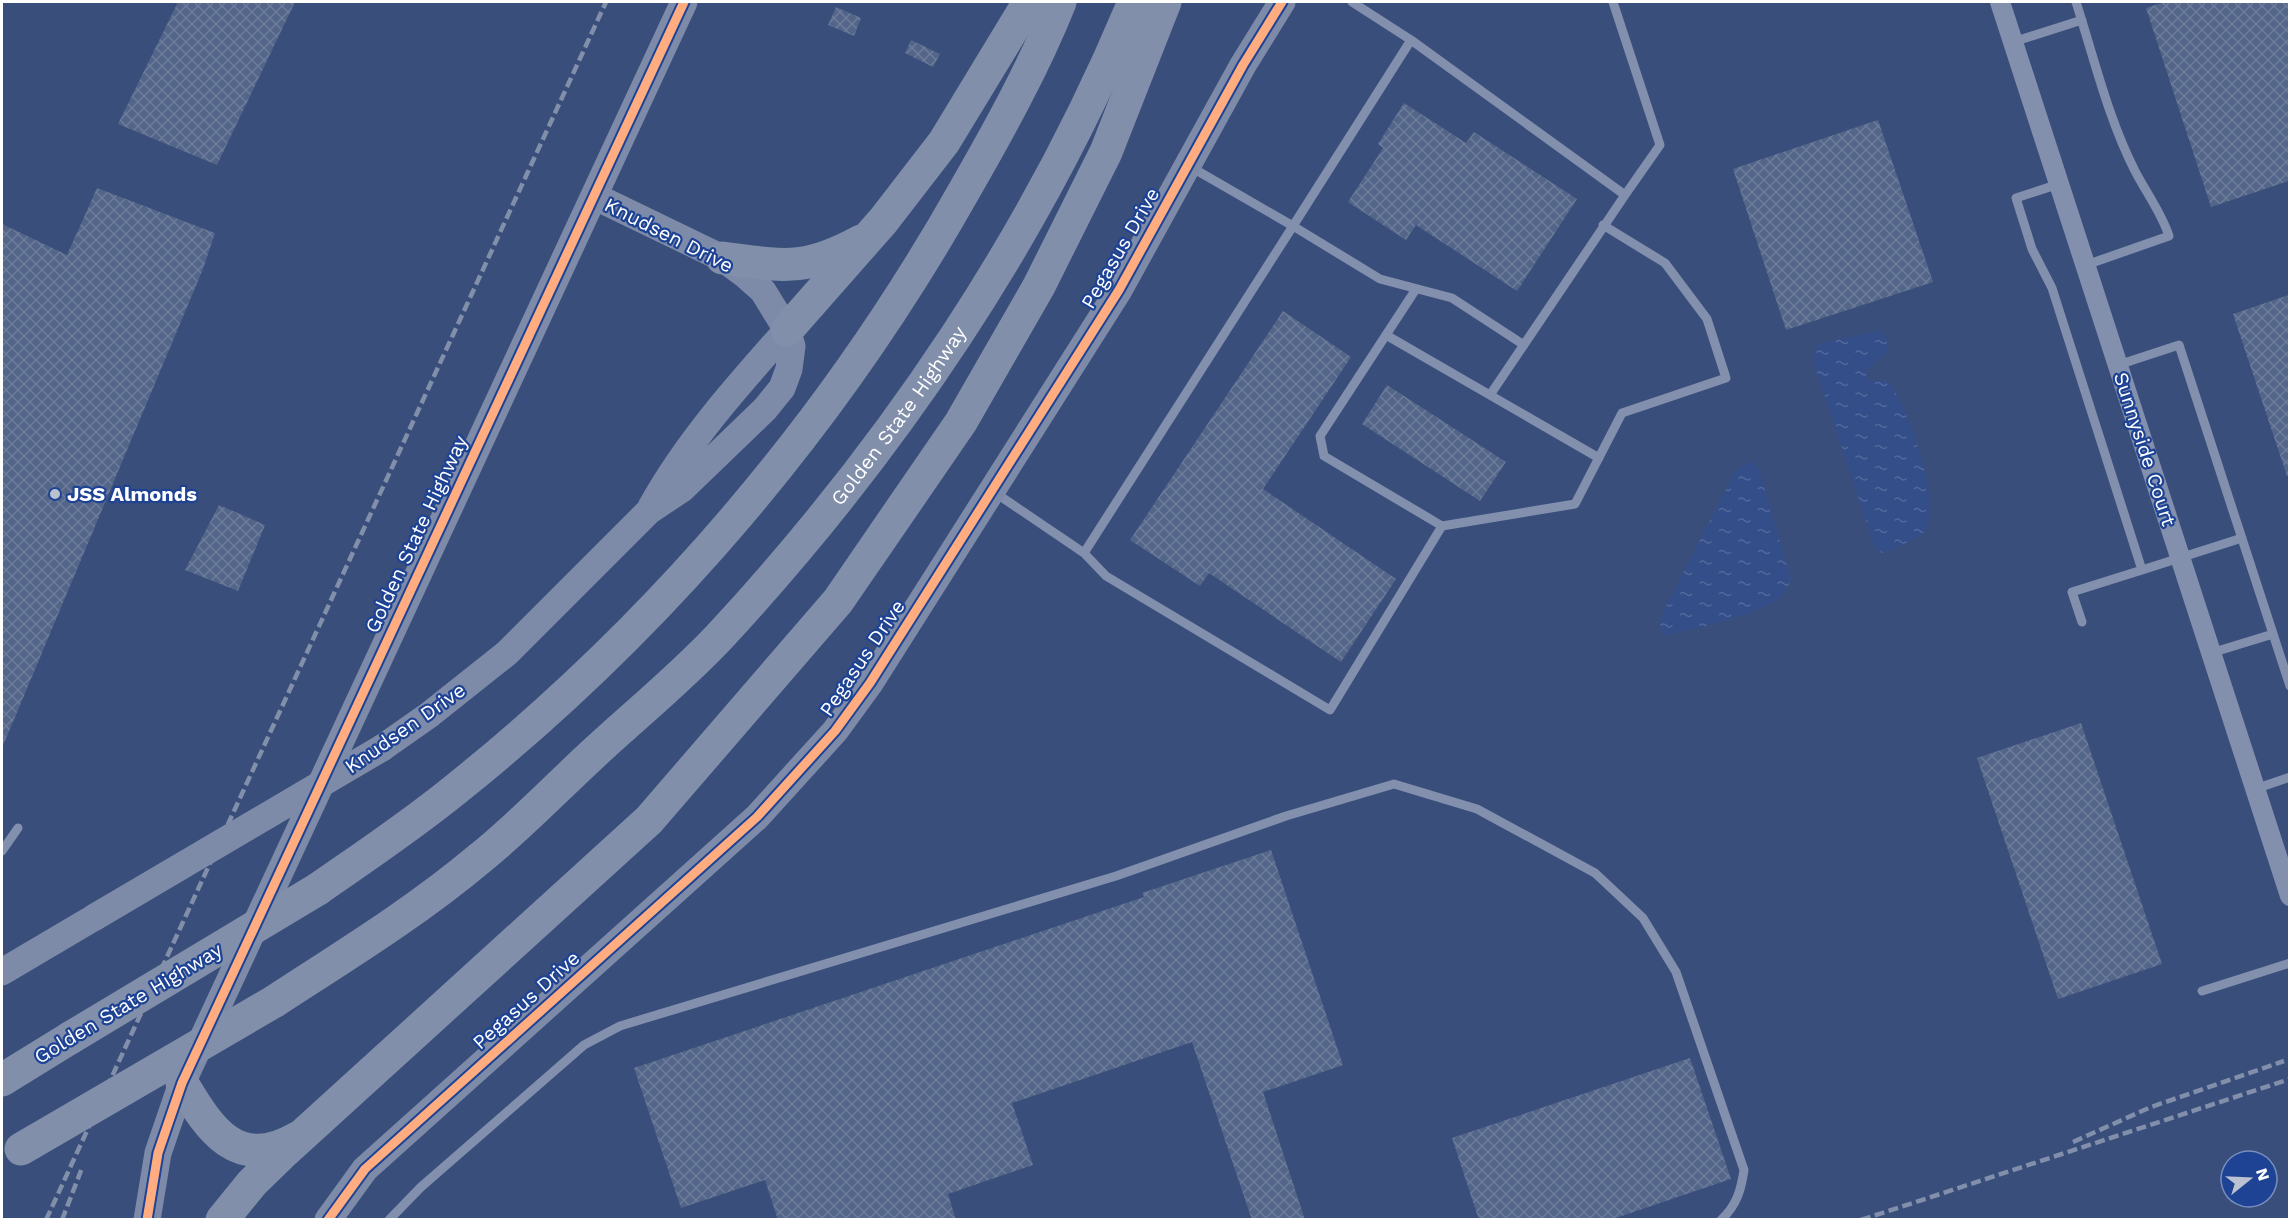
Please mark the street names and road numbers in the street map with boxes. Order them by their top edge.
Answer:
street label: Pegasus Drive [1076,183,1164,313]
street label: Knudsen Drive [601,192,737,278]
street label: Golden State Highway [826,321,972,510]
street label: Sunnyside Court [2109,369,2181,530]
street label: Golden State Highway [360,431,473,637]
street label: Pegasus Drive [814,595,910,721]
street label: Knudsen Drive [340,678,470,778]
street label: Golden State Highway [30,937,227,1069]
street label: Pegasus Drive [468,946,584,1054]

